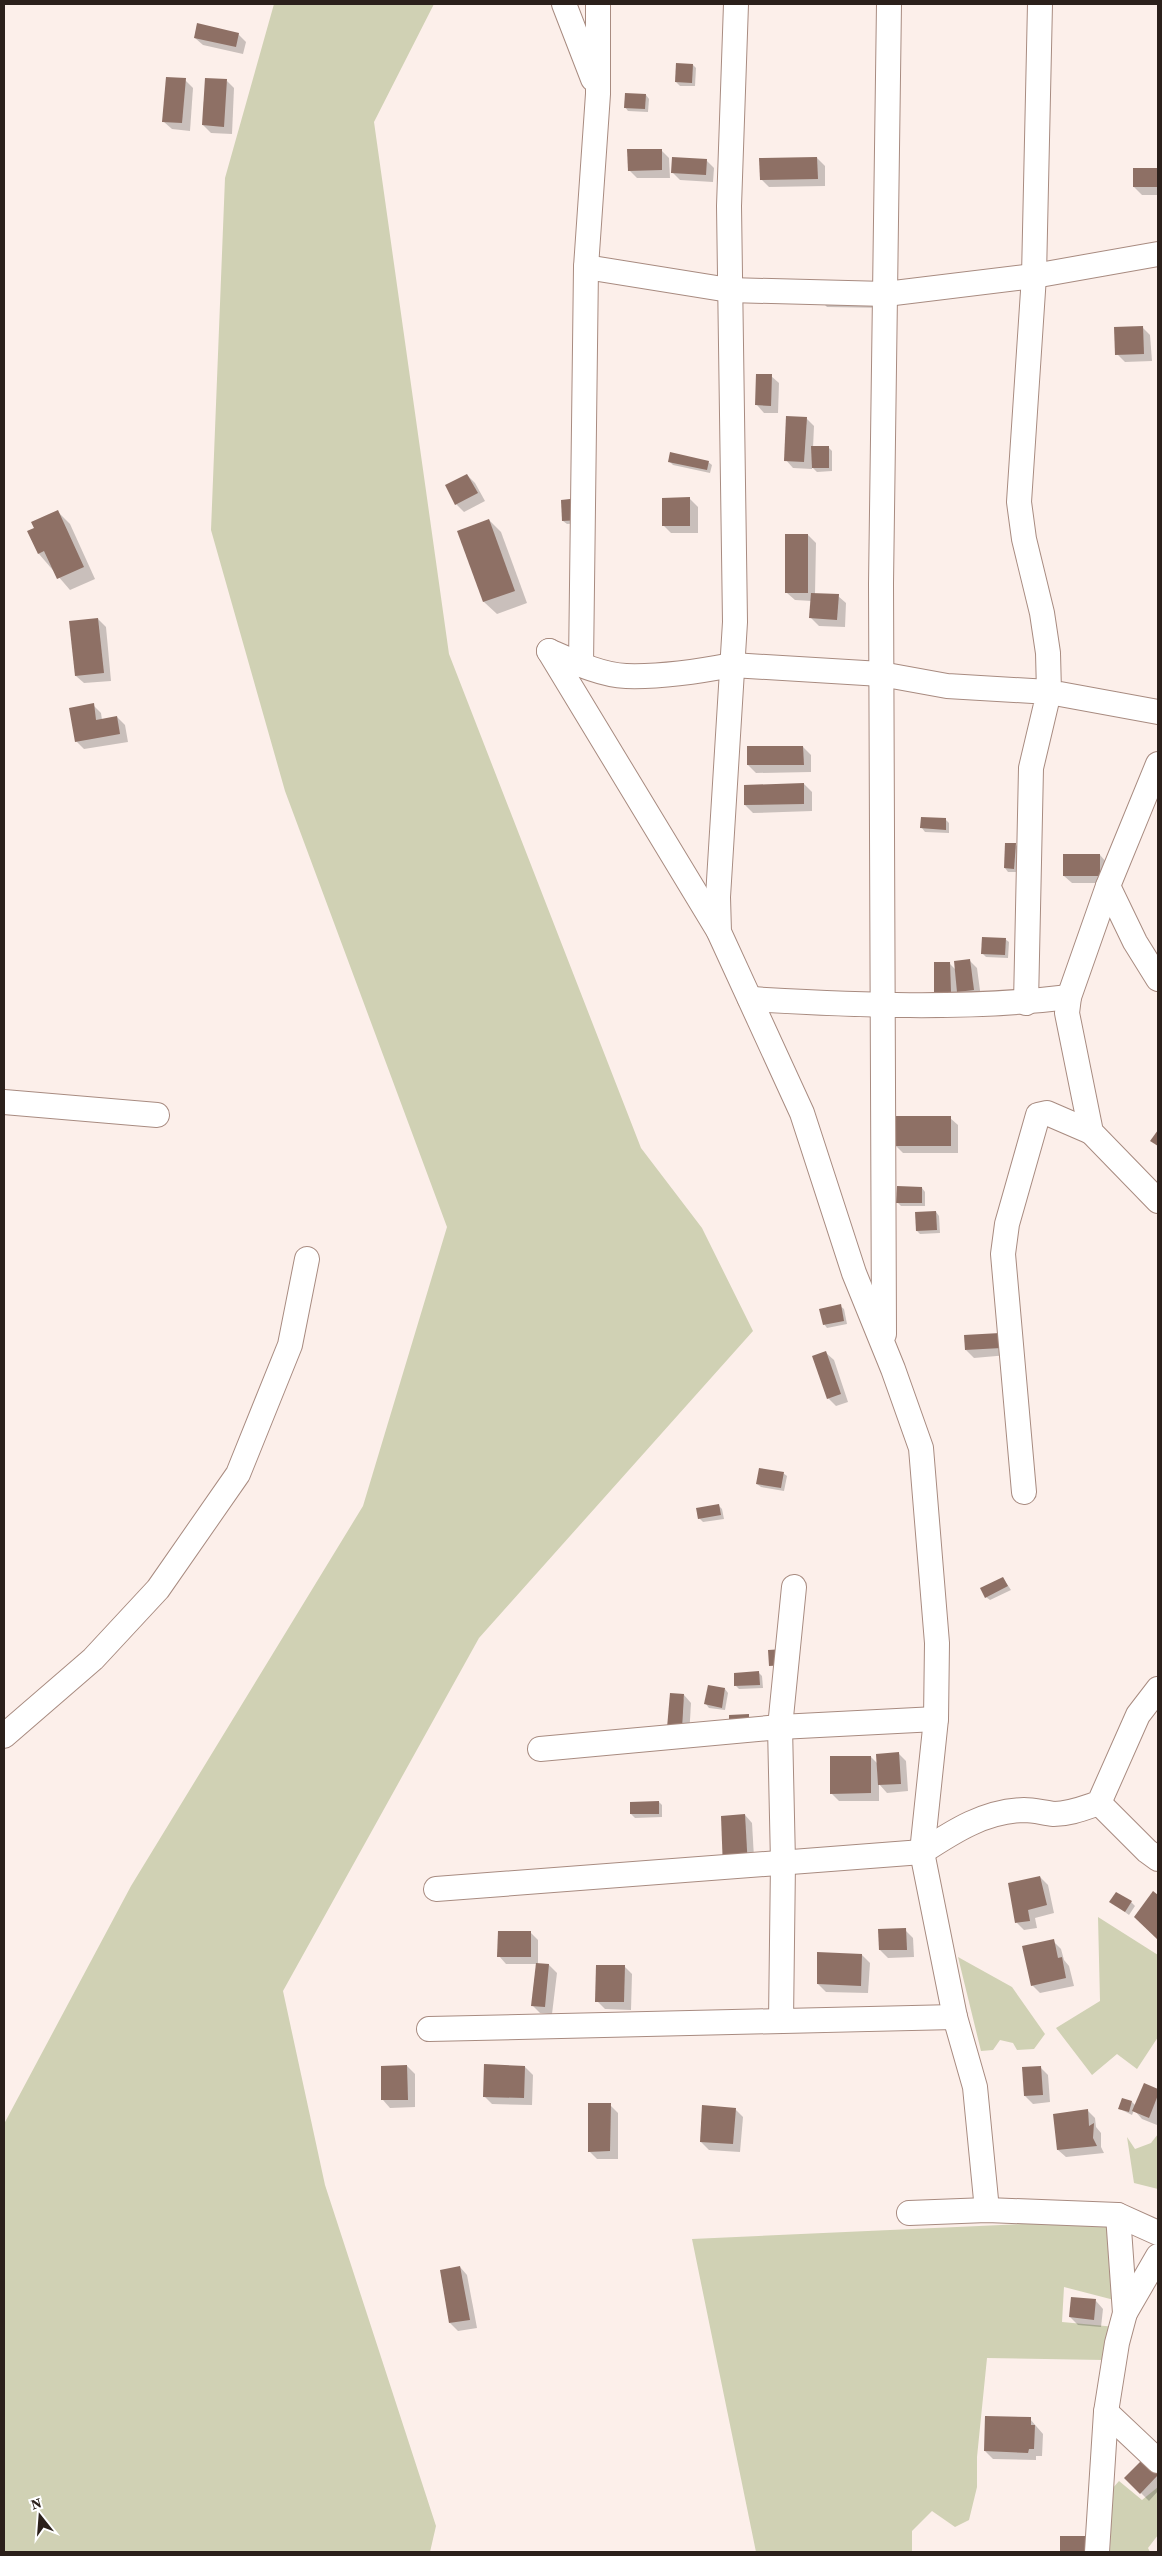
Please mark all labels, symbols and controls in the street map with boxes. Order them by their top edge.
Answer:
north arrow [15,2491,65,2541]
text: N [28,2493,44,2515]

